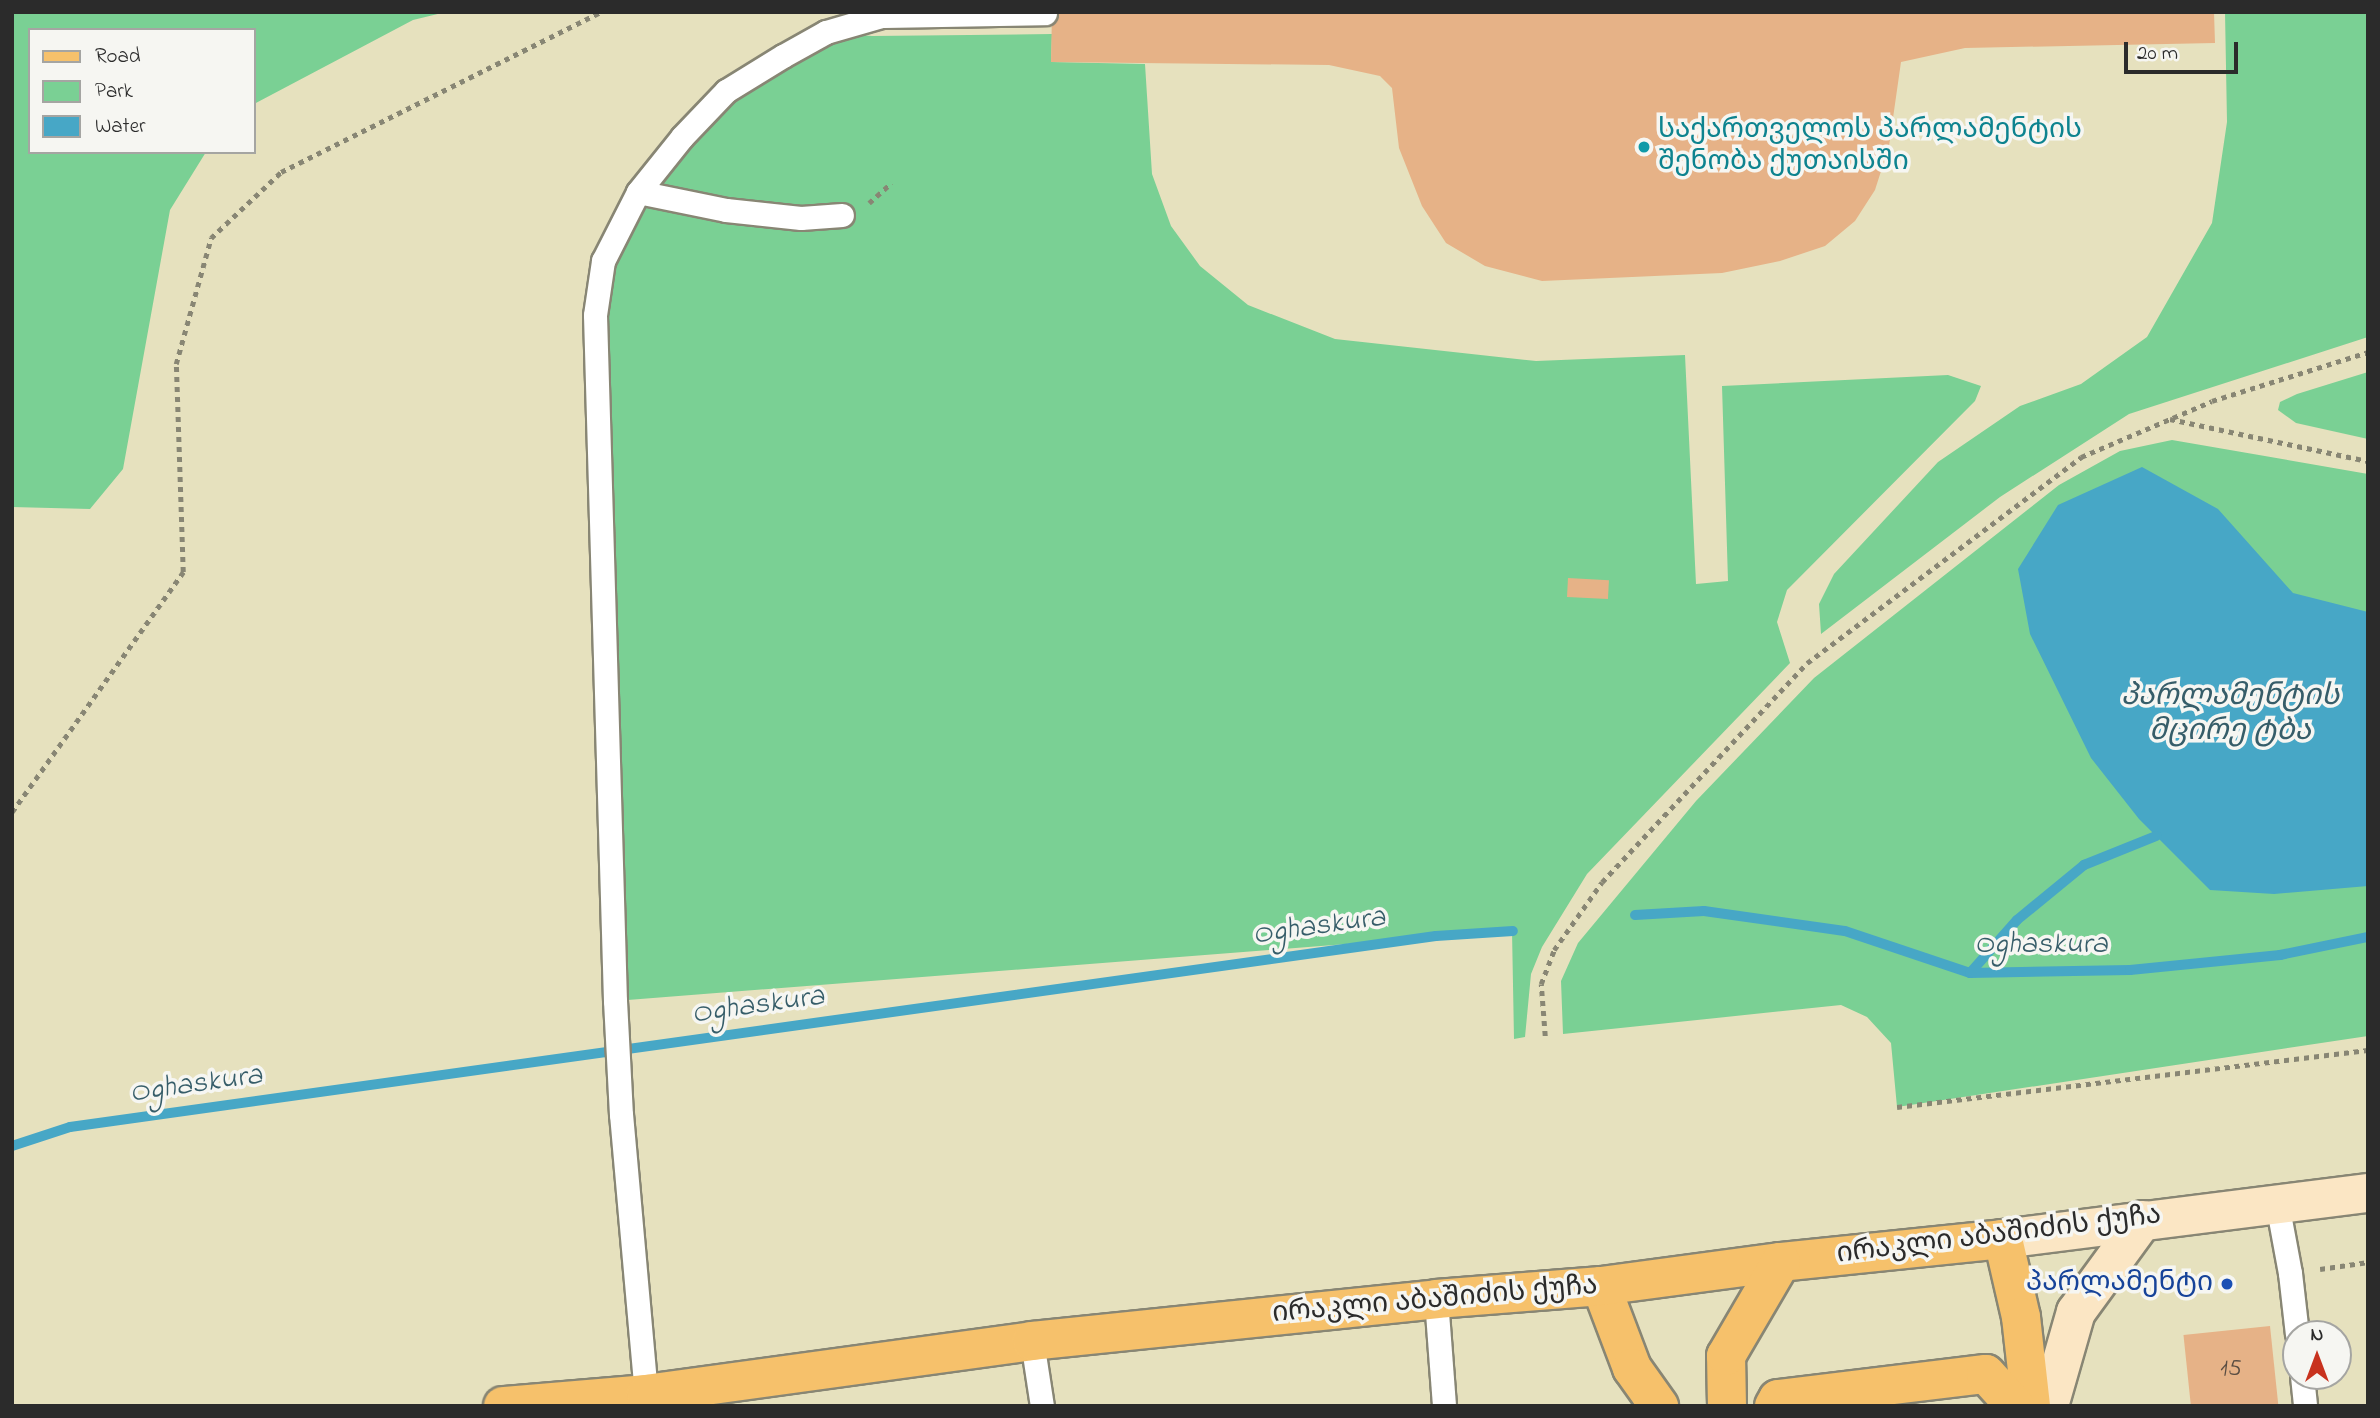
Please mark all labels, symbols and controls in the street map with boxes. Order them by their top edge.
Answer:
legend [28,28,256,154]
scale bar [2128,28,2242,72]
text: 20 m [2137,39,2178,69]
text: Road [95,42,141,72]
text: Park [95,77,133,107]
text: Water [95,112,146,142]
place label: საქართველოს პარლამენტის შენობა ქუთაისში [1658,114,2082,180]
marker: საქართველოს პარლამენტის შენობა ქუთაისში [1636,139,1652,155]
water label: პარლამენტის მცირე ტბა [2121,679,2339,750]
water label: Oghaskura [1250,900,1388,954]
water label: Oghaskura [1974,927,2108,963]
water label: Oghaskura [689,979,827,1033]
water label: Oghaskura [127,1058,265,1112]
street label: ირაკლი აბაშიძის ქუჩა [1835,1199,2163,1273]
place label: პარლამენტი [2026,1267,2213,1301]
street label: ირაკლი აბაშიძის ქუჩა [1271,1270,1599,1332]
marker: პარლამენტი [2219,1276,2235,1292]
north arrow [2282,1320,2352,1390]
text: N [2311,1322,2323,1349]
house number: 15 [2220,1356,2242,1384]

